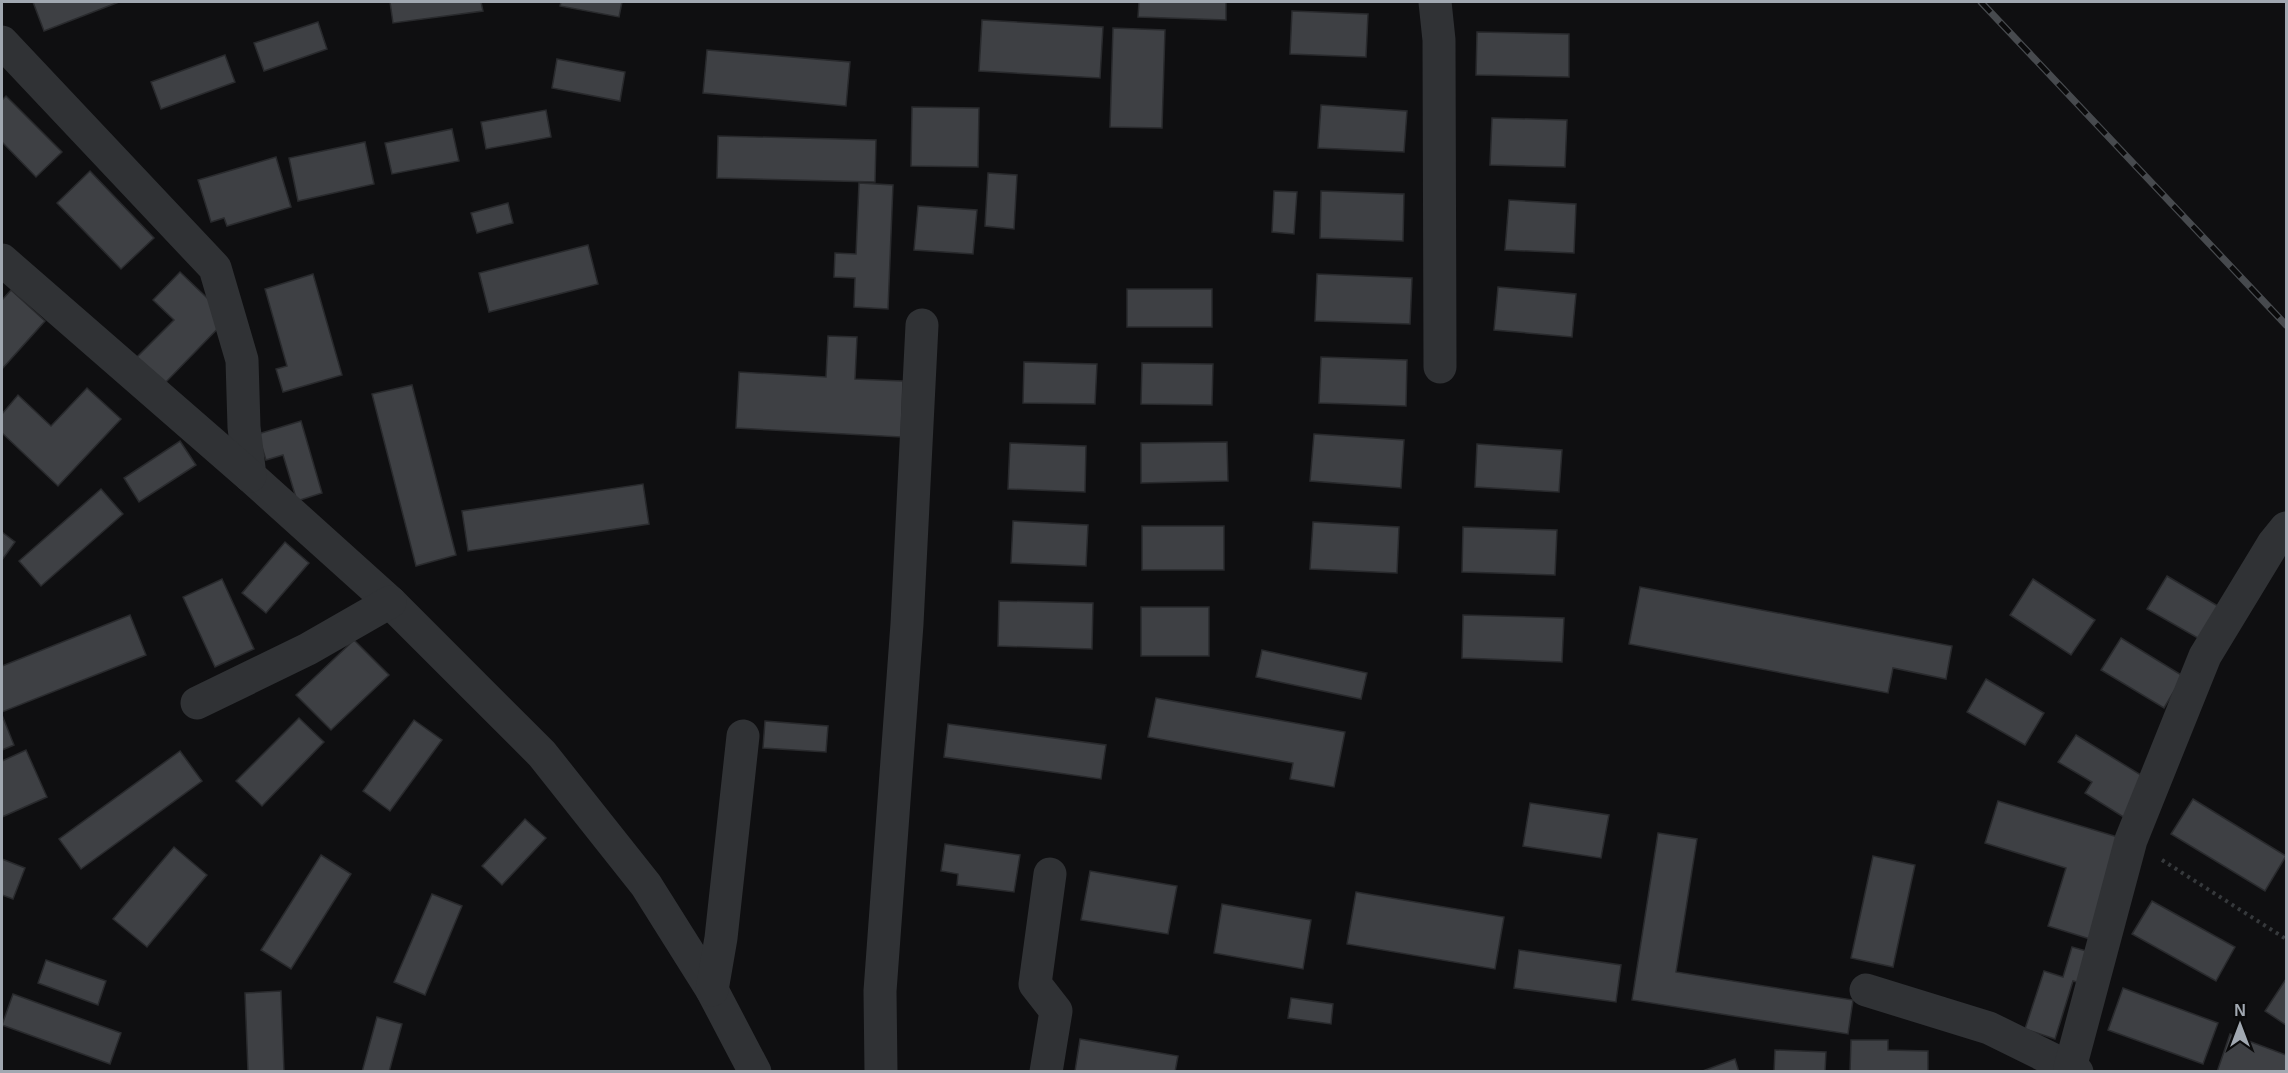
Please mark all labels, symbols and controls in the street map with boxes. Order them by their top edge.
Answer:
north arrow [2210,995,2270,1055]
text: N [2234,1002,2246,1019]

